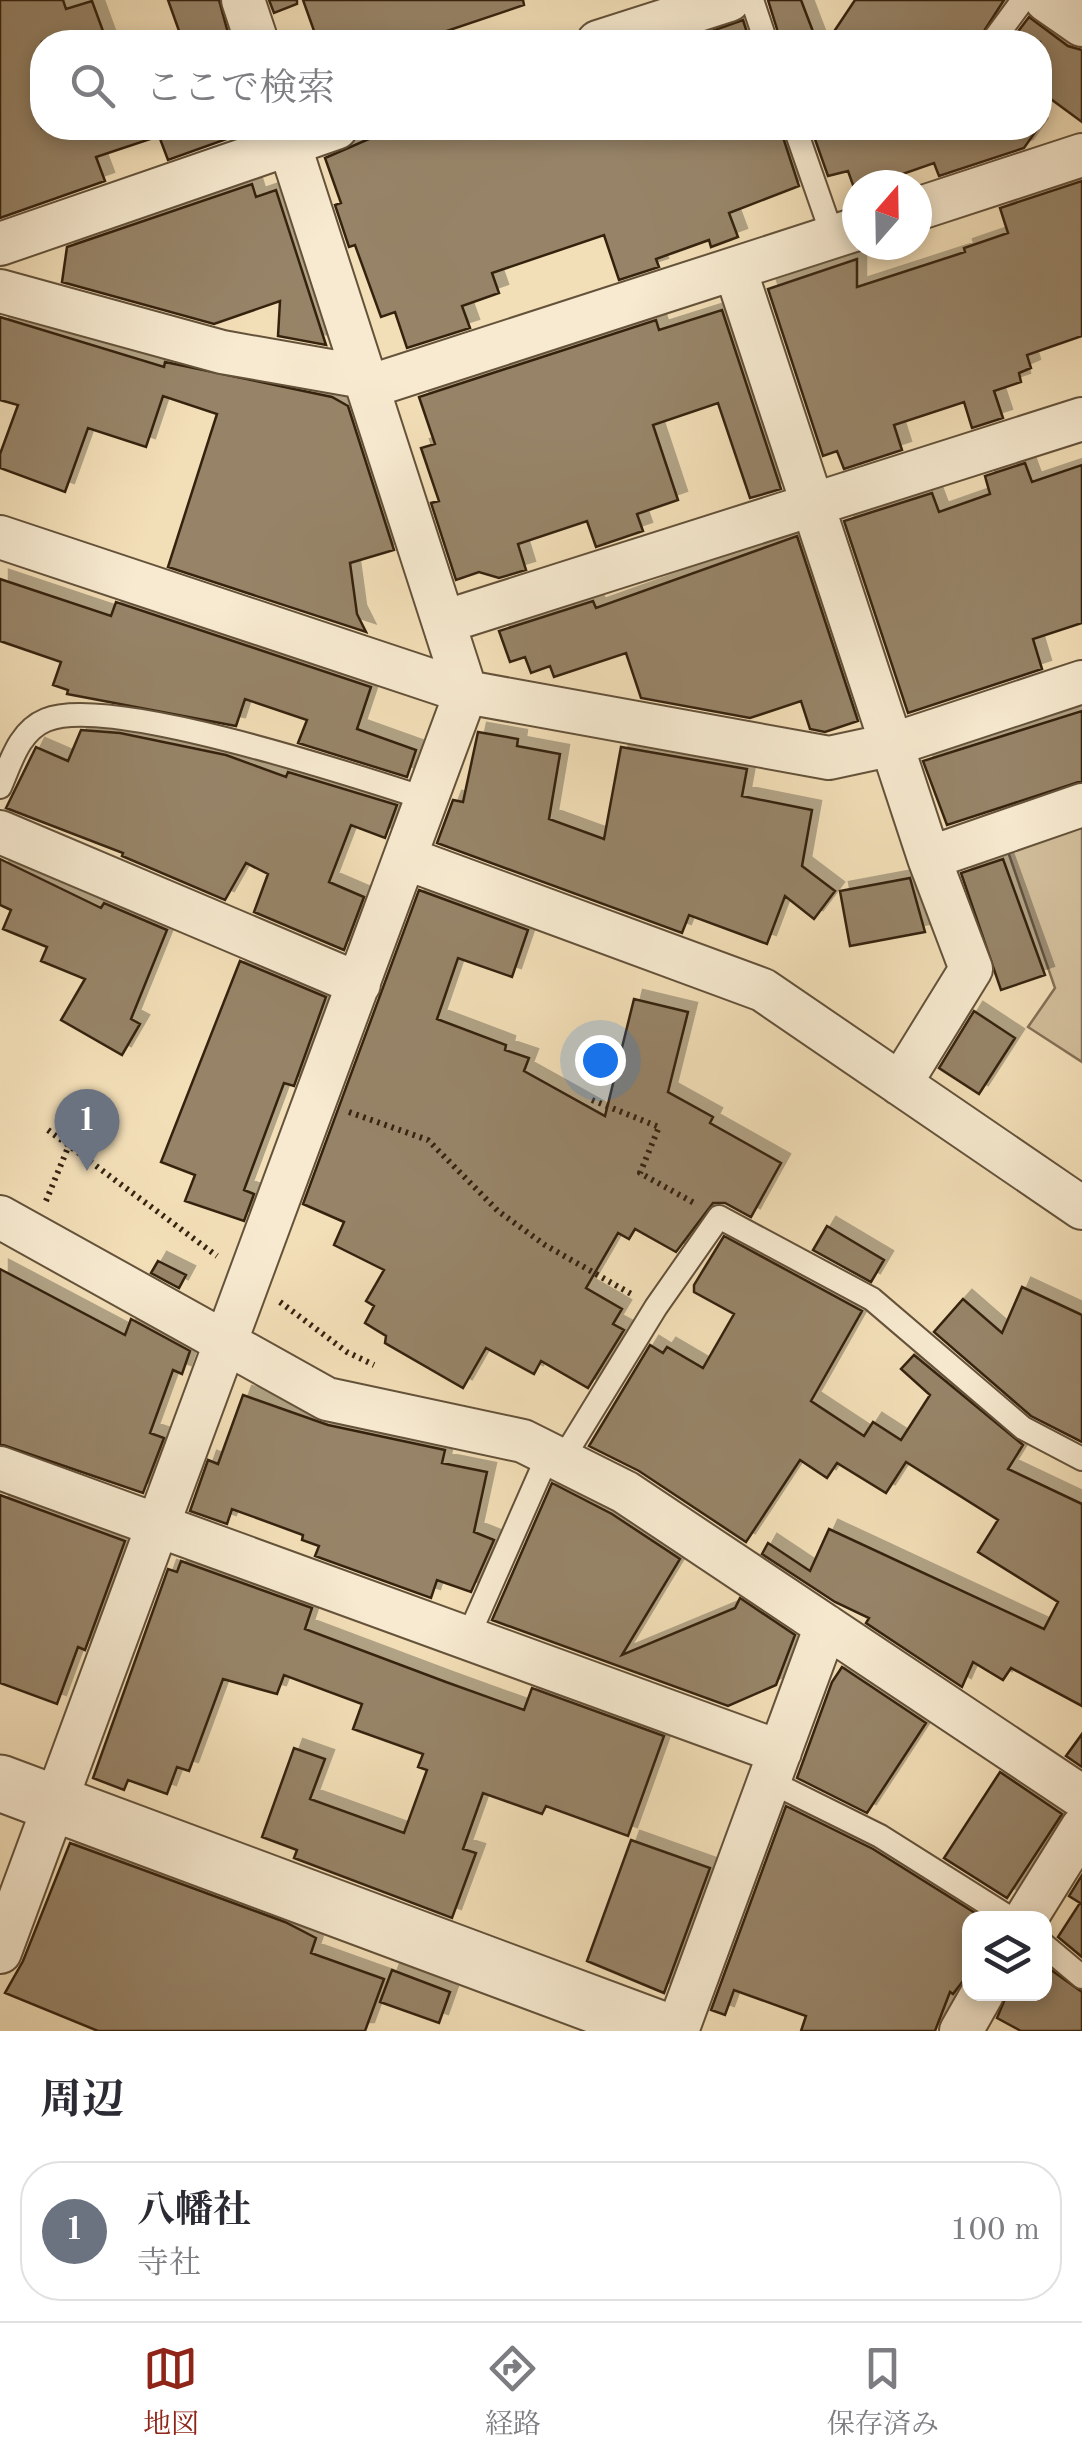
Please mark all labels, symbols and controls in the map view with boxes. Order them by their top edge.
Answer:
search box [30,30,1052,140]
icon: search [65,58,120,113]
text: ここで検索 [145,71,335,109]
north arrow [842,170,932,260]
your location [575,1035,626,1086]
pin: 1 [54,1088,120,1171]
map controls [962,1911,1052,2001]
button: layers [962,1911,1052,2001]
text: 周辺 [40,2081,124,2123]
text: 八幡社 [137,2193,251,2231]
text: 1 [65,2215,84,2247]
text: 100 m [950,2215,1040,2247]
text: 寺社 [137,2249,201,2281]
tab: 地図 [143,2341,199,2444]
tab: 経路 [485,2341,541,2444]
tab: 保存済み [827,2341,939,2444]

